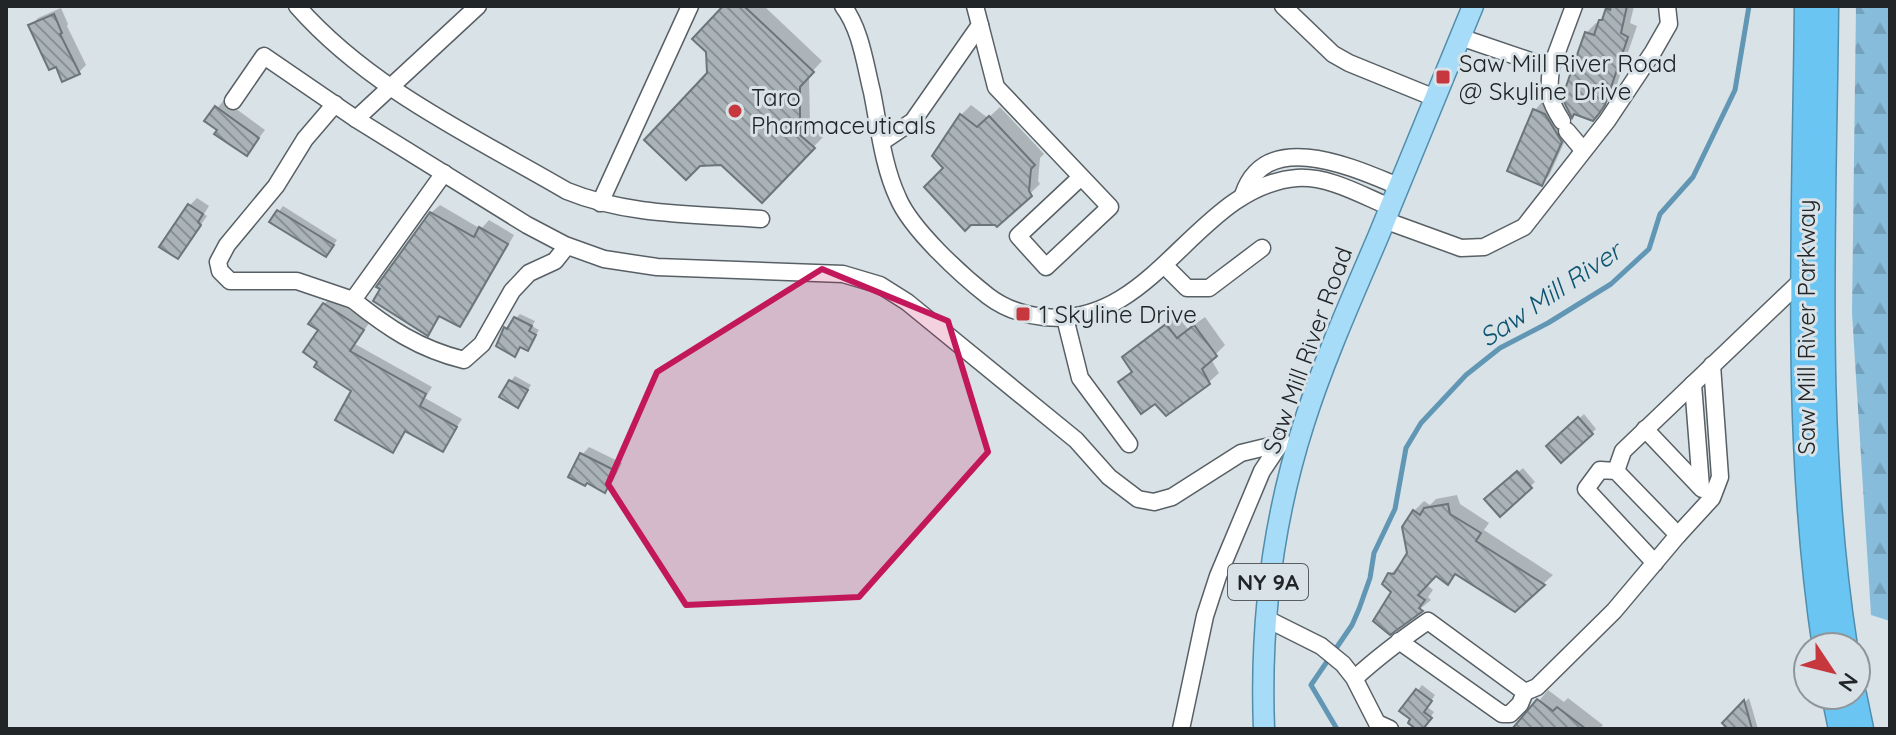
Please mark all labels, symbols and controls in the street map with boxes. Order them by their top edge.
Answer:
place label: Saw Mill River Road @ Skyline Drive [1459,48,1677,106]
marker: Saw Mill River Road @ Skyline Drive [1434,68,1452,86]
place label: Taro Pharmaceuticals [751,82,936,140]
marker: Taro Pharmaceuticals [726,102,744,120]
street label: Saw Mill River Parkway [1791,199,1821,455]
water label: Saw Mill River [1473,233,1630,354]
street label: Saw Mill River Road [1256,243,1358,457]
place label: 1 Skyline Drive [1039,299,1197,329]
marker: 1 Skyline Drive [1014,305,1032,323]
road number: NY 9A [1228,564,1308,600]
north arrow [1792,631,1872,711]
text: N [1832,668,1864,697]

